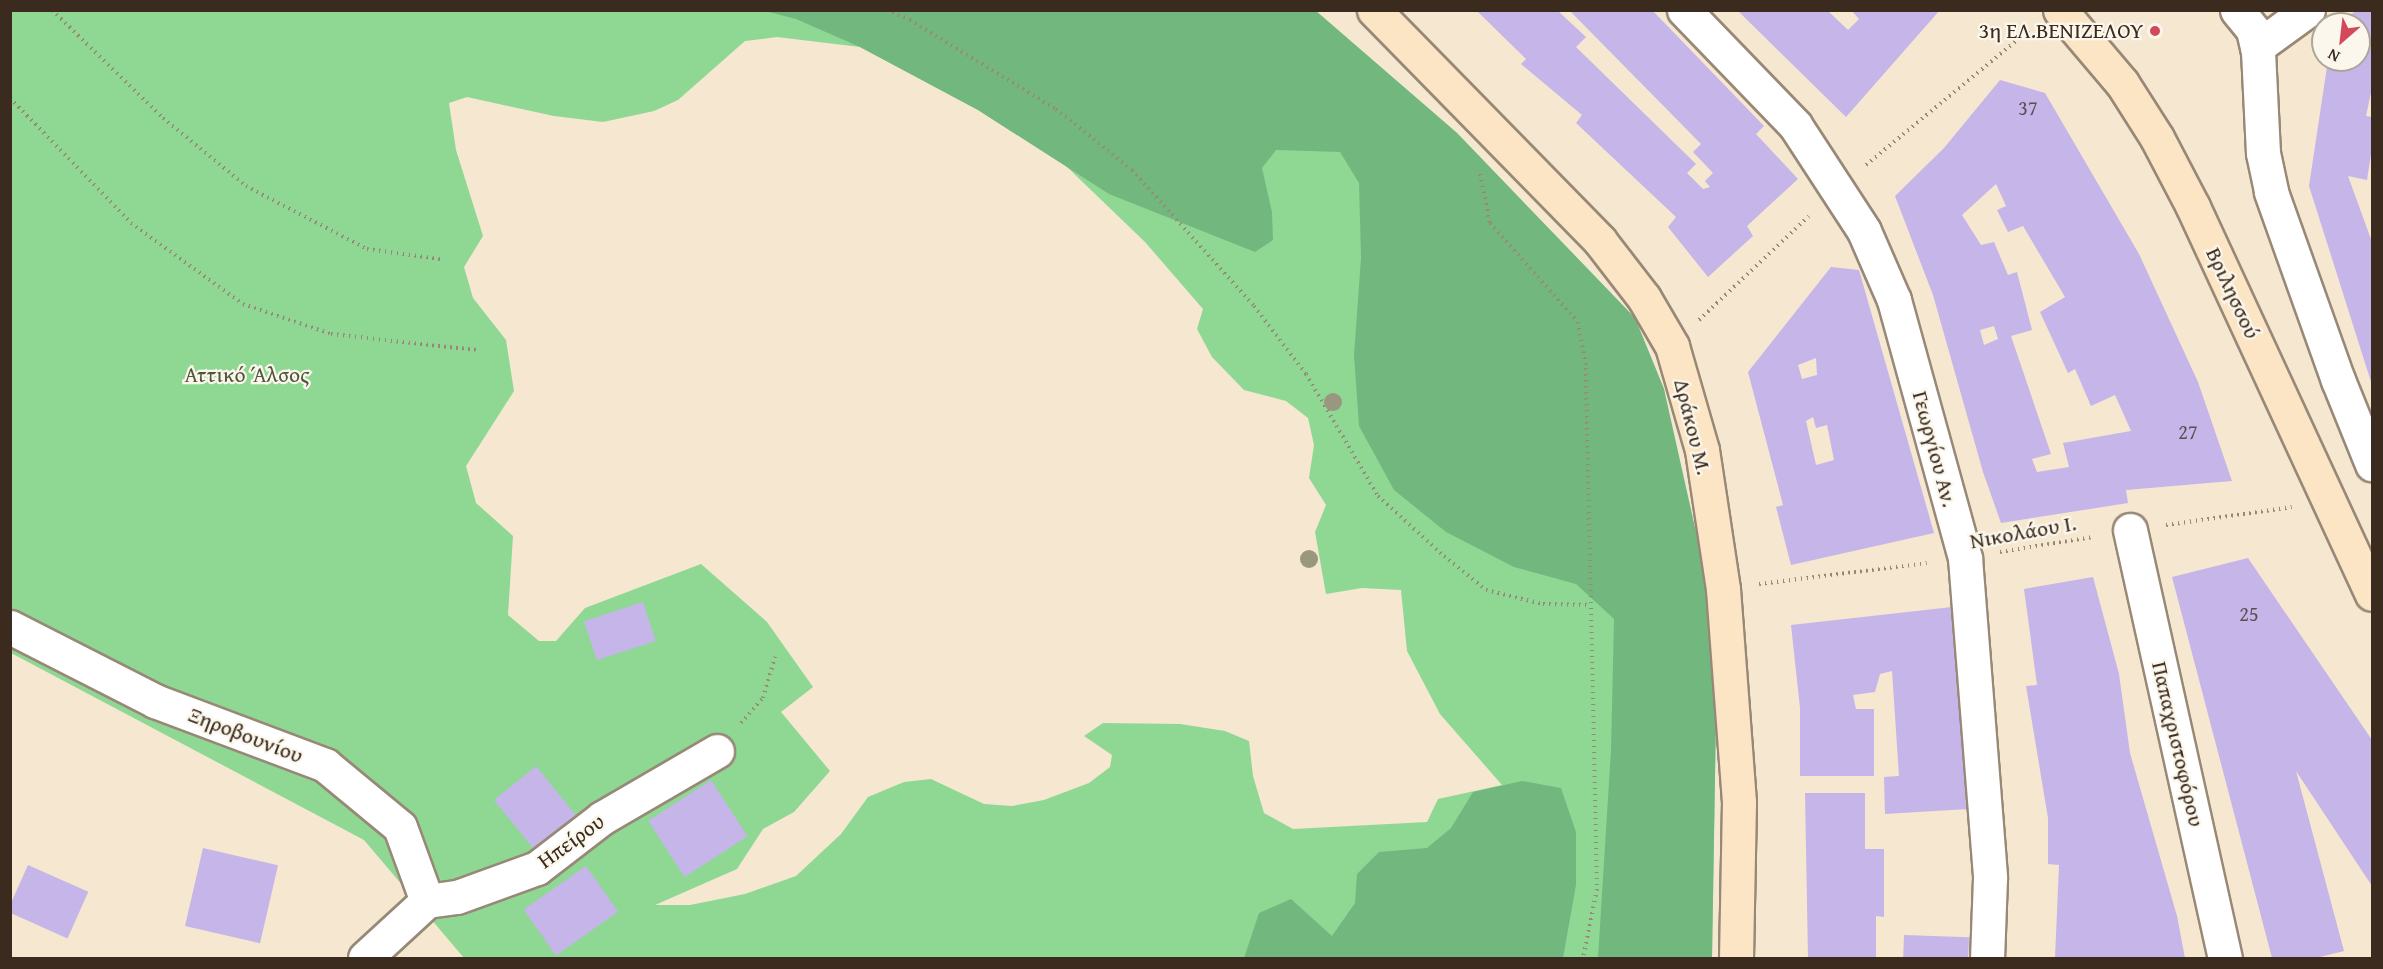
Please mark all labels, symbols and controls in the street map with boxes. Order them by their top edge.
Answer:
north arrow [2311,12,2371,72]
place label: 3η ΕΛ.ΒΕΝΙΖΕΛΟΥ [1979,18,2143,44]
marker: 3η ΕΛ.ΒΕΝΙΖΕΛΟΥ [2148,24,2162,38]
text: N [2323,43,2344,69]
house number: 37 [2018,95,2038,119]
street label: Βριλησσού [2200,243,2266,343]
park label: Αττικό Άλσος [184,362,310,388]
street label: Δράκου Μ. [1668,376,1718,478]
street label: Γεωργίου Αν. [1907,388,1963,510]
house number: 27 [2178,419,2198,443]
street label: Νικολάου Ι. [1968,510,2078,554]
house number: 25 [2239,601,2259,625]
street label: Παπαχριστοφόρου [2146,659,2210,829]
street label: Ξηροβουνίου [185,701,307,769]
street label: Ηπείρου [532,808,610,874]

